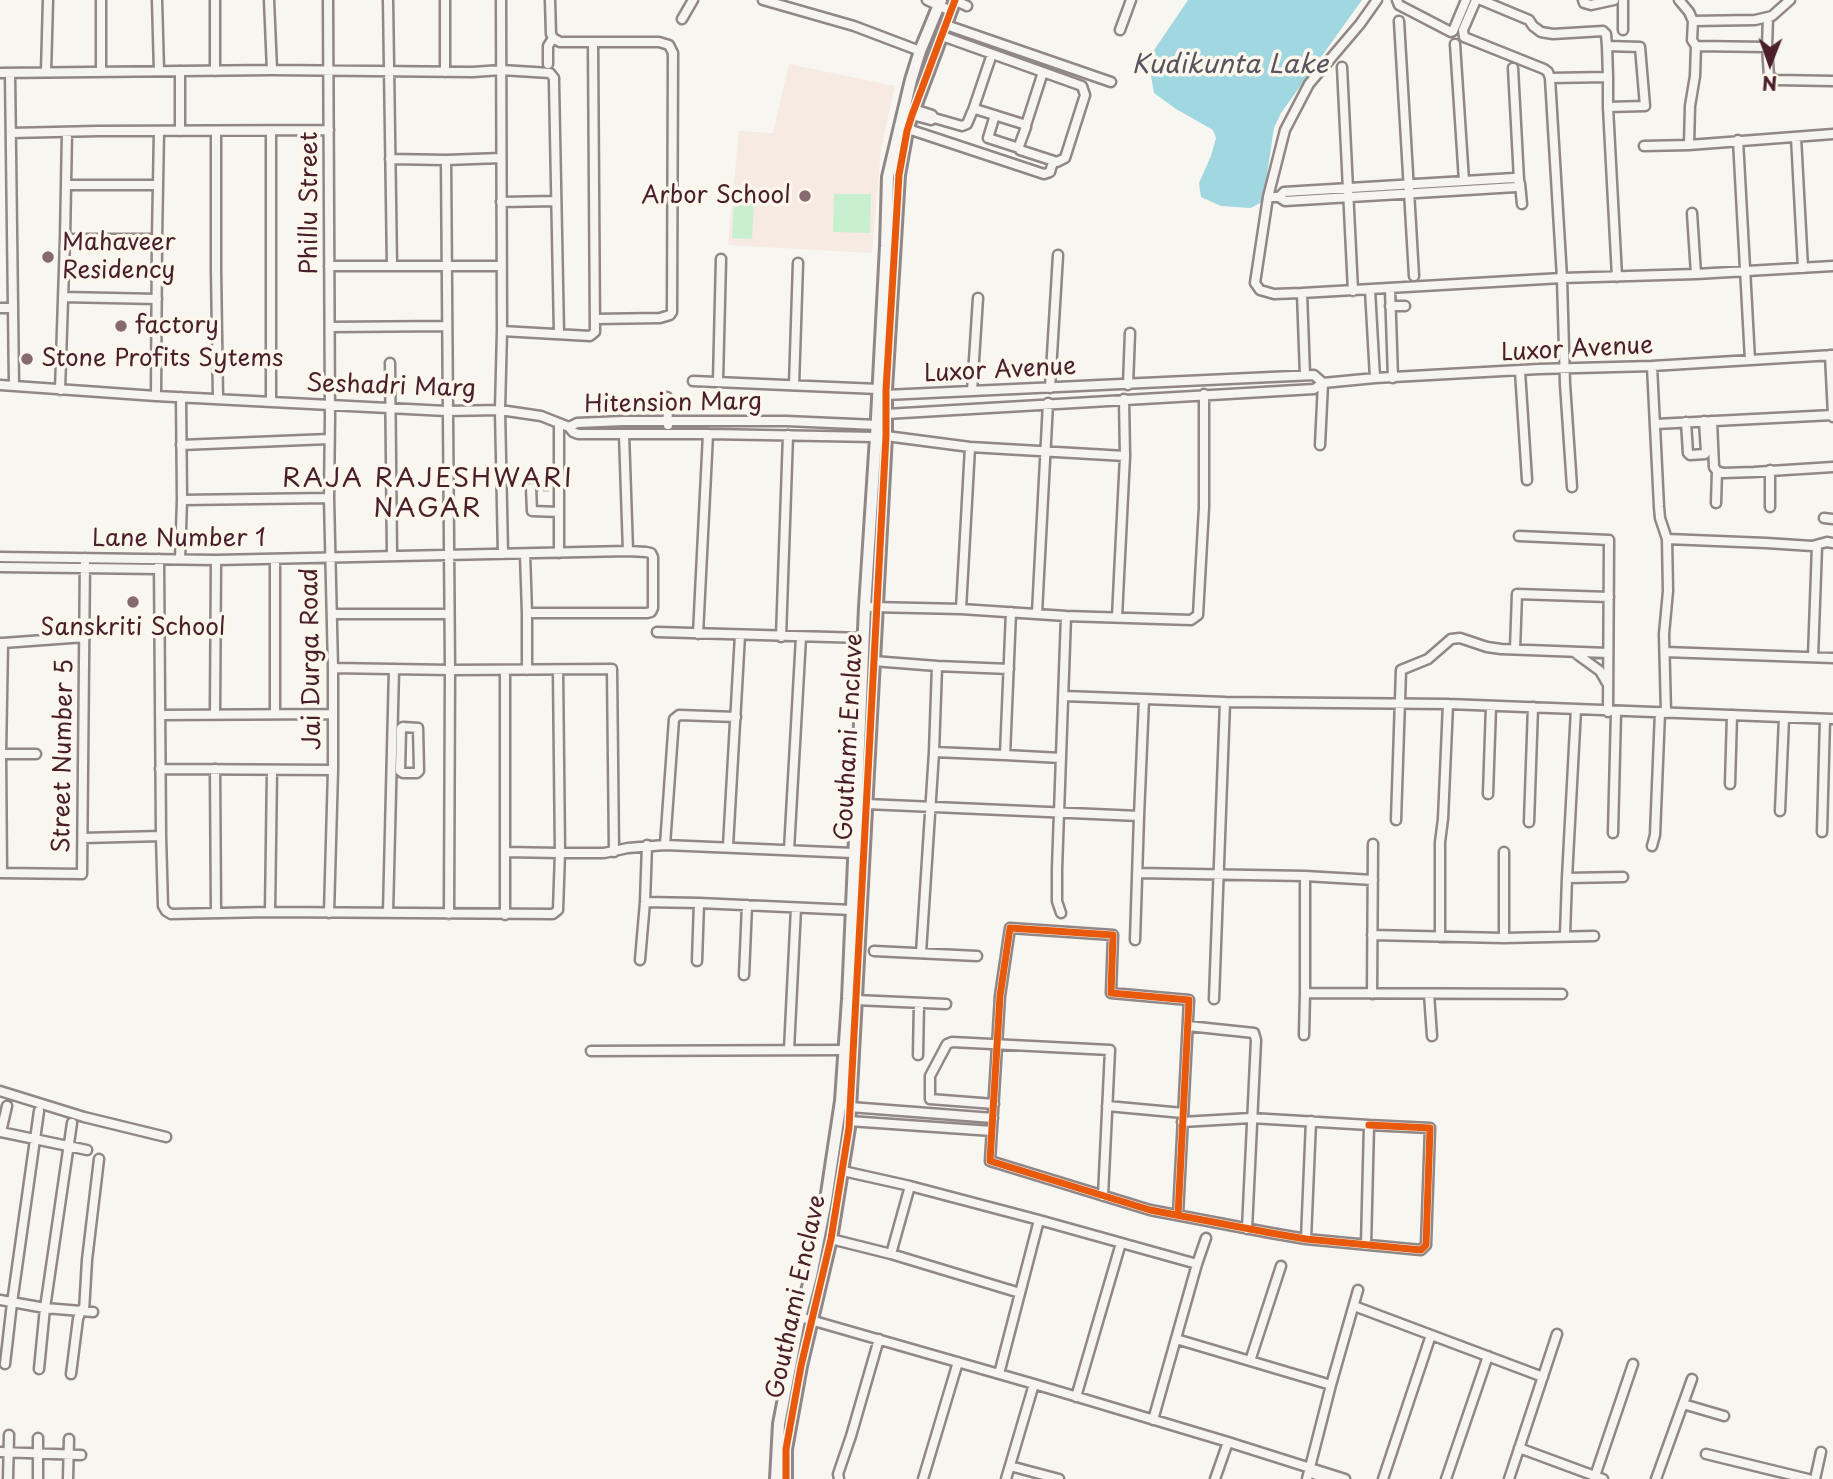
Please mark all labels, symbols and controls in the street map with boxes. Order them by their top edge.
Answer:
north arrow [1735,28,1805,98]
water label: Kudikunta Lake [1132,50,1328,82]
text: N [1762,70,1777,98]
street label: Phillu Street [296,132,324,274]
place label: Arbor School [641,182,791,210]
marker: Arbor School [797,188,813,204]
place label: Mahaveer Residency [62,229,176,285]
marker: Mahaveer Residency [40,249,56,265]
place label: factory [135,312,219,340]
marker: factory [113,318,129,334]
street label: Luxor Avenue [1500,332,1654,368]
place label: Stone Profits Sytems [41,345,283,373]
marker: Stone Profits Sytems [19,351,35,367]
street label: Luxor Avenue [923,353,1077,389]
street label: Seshadri Marg [306,370,476,404]
street label: Hitension Marg [584,388,762,420]
district label: RAJA RAJESHWARI NAGAR [286,464,570,526]
street label: Lane Number 1 [92,525,266,553]
street label: Jai Durga Road [296,568,328,750]
marker: Sanskriti School [125,594,141,610]
place label: Sanskriti School [40,614,226,642]
street label: Gouthami Enclave [830,633,870,841]
street label: Street Number 5 [48,659,80,853]
street label: Gouthami Enclave [761,1192,833,1402]

